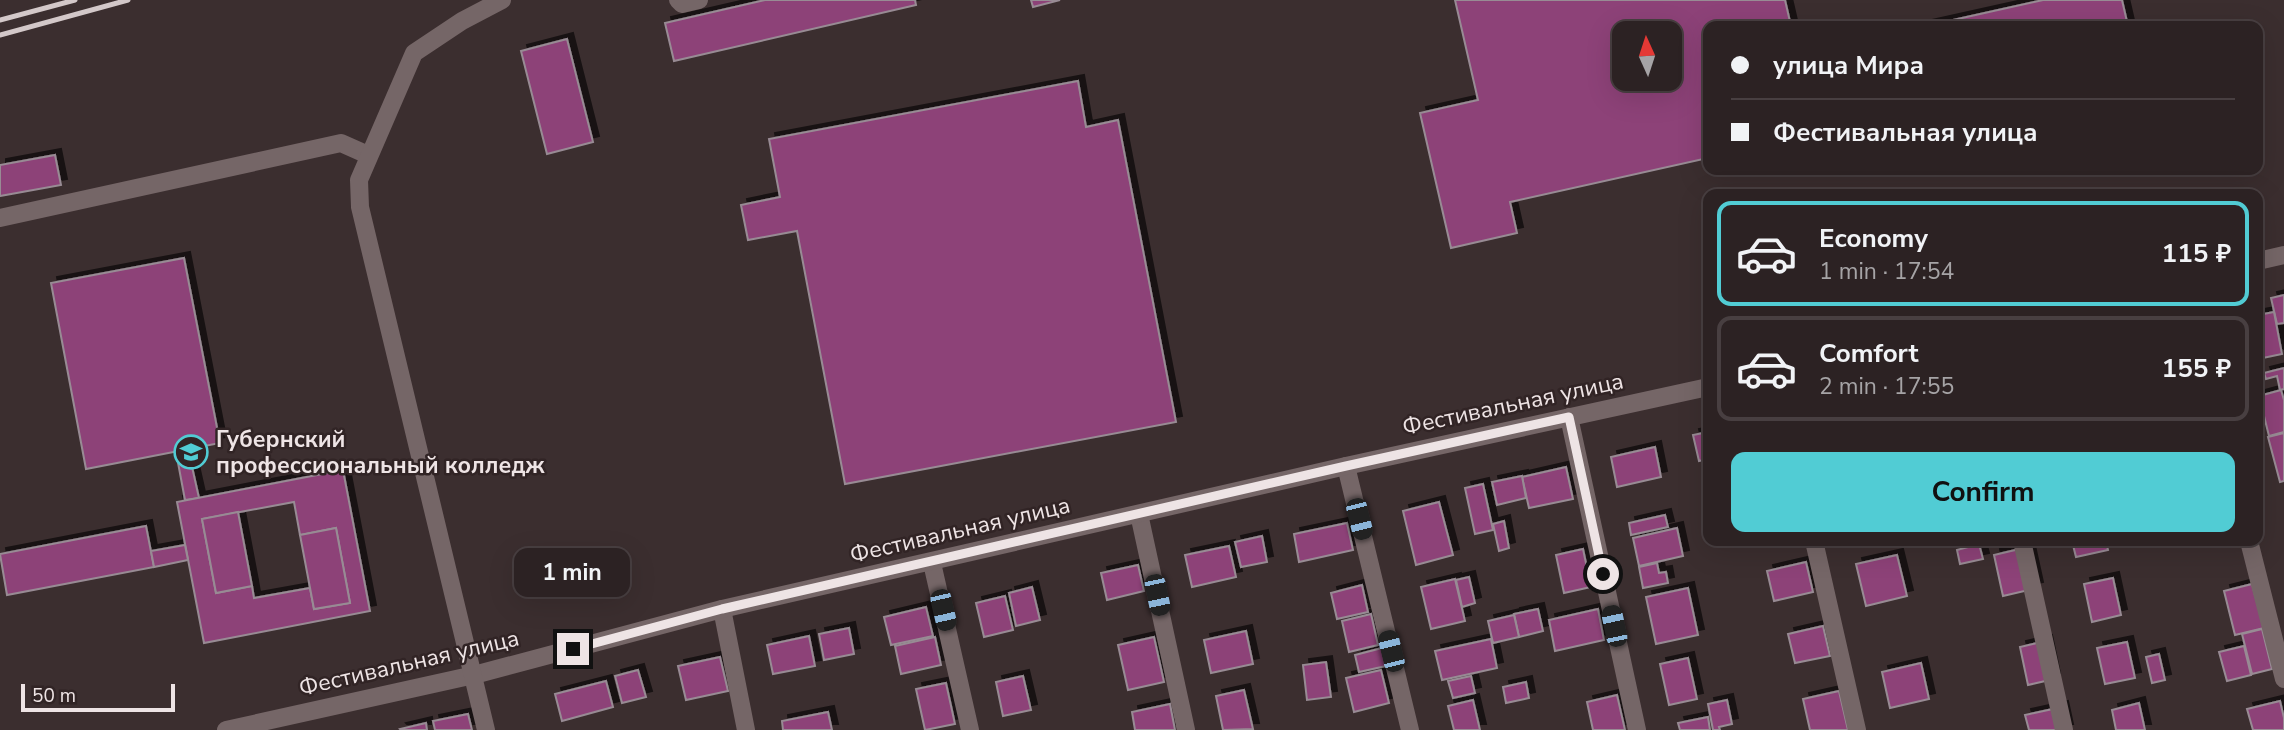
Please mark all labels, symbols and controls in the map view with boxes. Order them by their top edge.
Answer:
north arrow [1612,21,1682,91]
map controls [1612,21,1682,91]
text: улица Мира [1773,48,1924,83]
text: Фестивальная улица [1773,115,2038,150]
text: Economy [1819,221,1928,256]
icon: car [1735,222,1798,285]
text: 115 ₽ [2162,236,2231,271]
text: 1 min · 17:54 [1819,256,1954,287]
text: Comfort [1819,336,1919,371]
icon: car [1735,337,1798,400]
text: 155 ₽ [2162,351,2231,386]
street label: Фестивальная улица [1400,365,1626,443]
text: 2 min · 17:55 [1819,371,1954,402]
place label: Губернский профессиональный колледж [216,424,545,481]
school or university icon: Губернский профессиональный колледж [172,433,210,471]
button: Confirm [1731,452,2235,532]
street label: Фестивальная улица [847,490,1073,570]
car [1344,496,1375,542]
callout: 1 min [515,548,631,596]
text: 1 min [542,557,602,588]
route start [1587,558,1619,590]
car [1143,572,1172,618]
car [929,587,958,633]
car [1600,603,1629,649]
street label: Фестивальная улица [296,623,522,703]
car [1376,628,1407,674]
route end [557,633,589,665]
scale bar [21,681,175,713]
text: 50 m [32,683,76,709]

